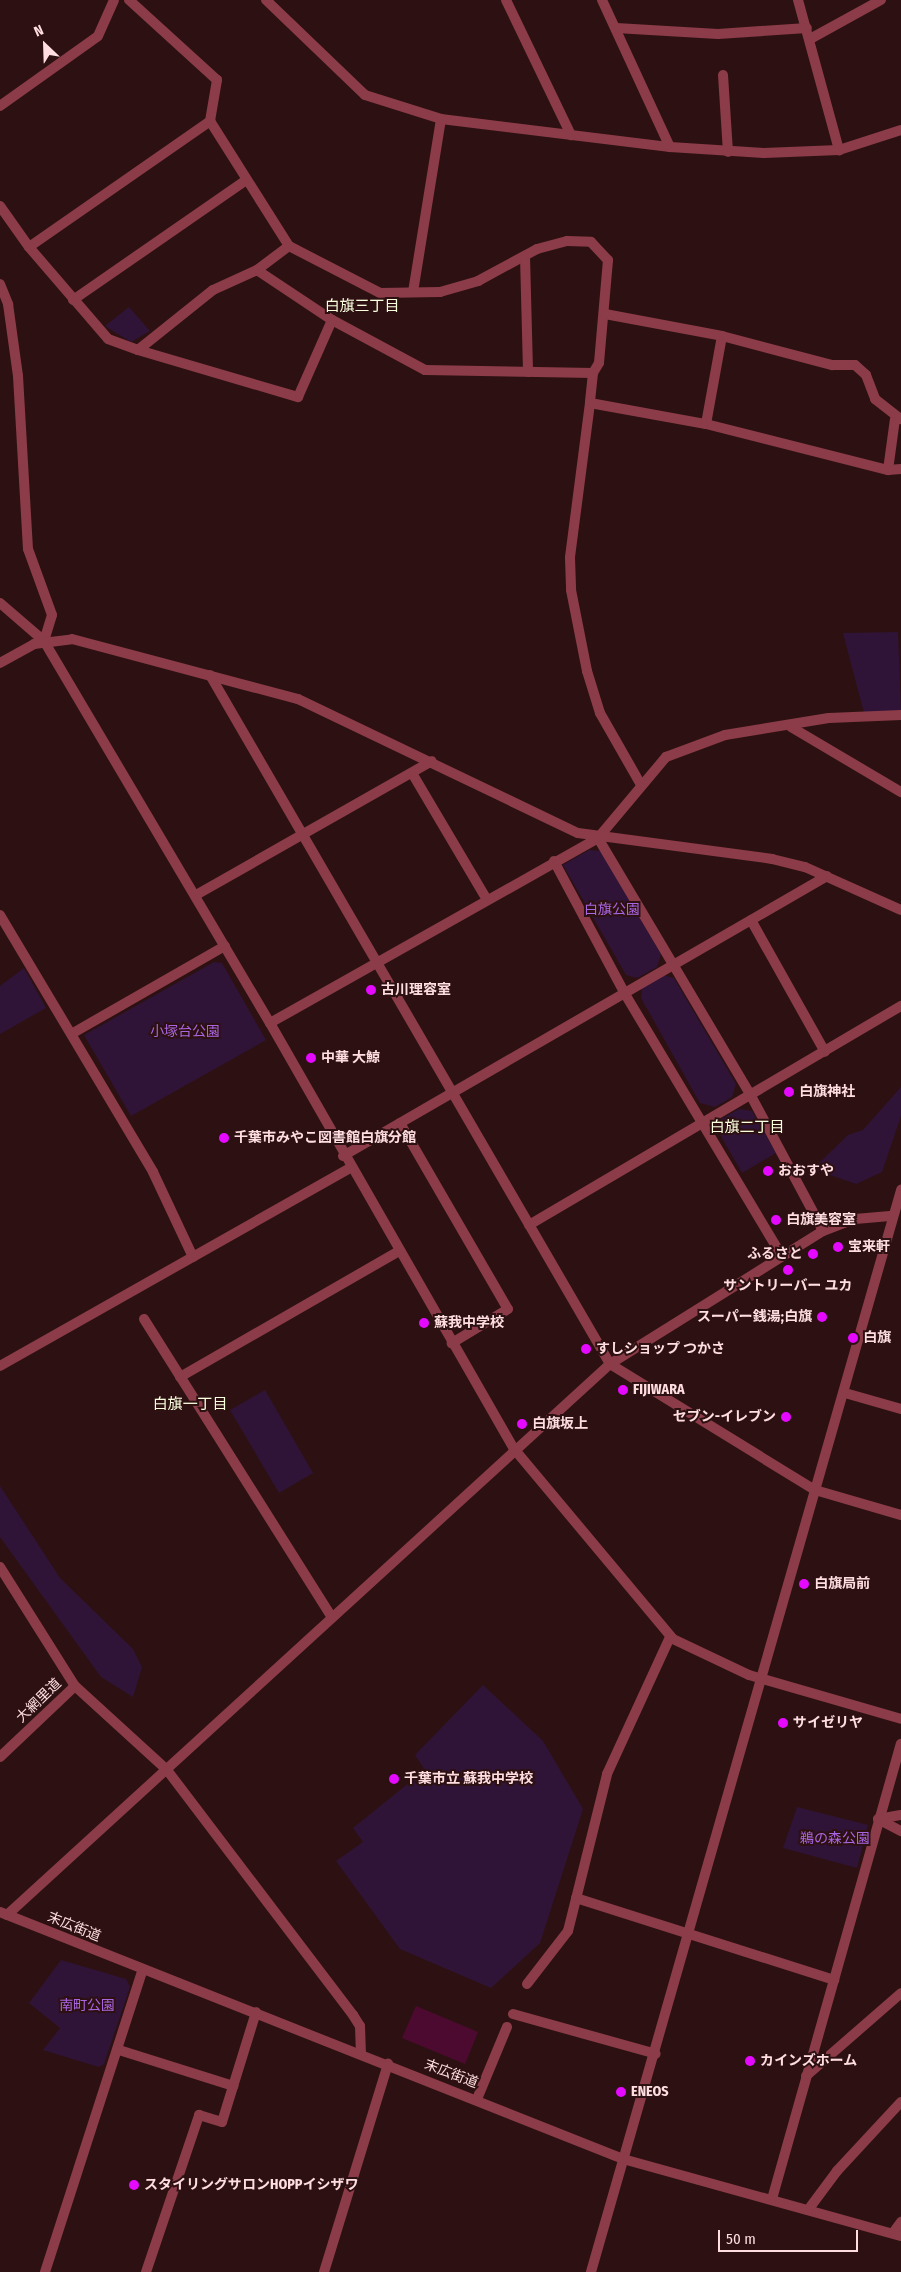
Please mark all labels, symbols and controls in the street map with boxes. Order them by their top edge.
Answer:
north arrow [20,20,70,70]
text: N [31,21,46,40]
district label: 白旗三丁目 [325,298,399,316]
park label: 白旗公園 [584,902,640,918]
place label: 古川理容室 [381,982,451,998]
marker: 古川理容室 [365,984,377,996]
park label: 小塚台公園 [150,1024,220,1040]
place label: 中華 大鯨 [321,1050,380,1066]
marker: 中華 大鯨 [305,1052,317,1064]
place label: 白旗神社 [799,1084,855,1100]
marker: 白旗神社 [783,1086,795,1098]
district label: 白旗二丁目 [710,1119,784,1137]
place label: 千葉市みやこ図書館白旗分館 [234,1130,416,1146]
marker: 千葉市みやこ図書館白旗分館 [218,1132,230,1144]
place label: おおすや [778,1163,834,1179]
marker: おおすや [762,1165,774,1177]
place label: 白旗美容室 [786,1212,856,1228]
marker: 白旗美容室 [770,1214,782,1226]
place label: 宝来軒 [848,1239,890,1255]
marker: 宝来軒 [832,1241,844,1253]
place label: ふるさと [747,1246,803,1262]
marker: ふるさと [807,1248,819,1260]
marker: サントリーバー ユカ [782,1264,794,1276]
place label: サントリーバー ユカ [724,1278,852,1294]
place label: スーパー銭湯;白旗 [697,1309,812,1325]
marker: スーパー銭湯;白旗 [816,1311,828,1323]
place label: 蘇我中学校 [434,1315,504,1331]
marker: 蘇我中学校 [418,1317,430,1329]
place label: 白旗 [863,1330,891,1346]
marker: 白旗 [847,1332,859,1344]
place label: すしショップ つかさ [596,1341,725,1357]
marker: すしショップ つかさ [580,1343,592,1355]
place label: FIJIWARA [633,1382,685,1398]
marker: FIJIWARA [617,1384,629,1396]
district label: 白旗一丁目 [153,1396,227,1414]
place label: セブン-イレブン [673,1409,776,1425]
marker: セブン-イレブン [780,1411,792,1423]
place label: 白旗坂上 [532,1416,588,1432]
marker: 白旗坂上 [516,1418,528,1430]
place label: 白旗局前 [814,1576,870,1592]
marker: 白旗局前 [798,1578,810,1590]
street label: 大網里道 [13,1676,65,1726]
place label: サイゼリヤ [793,1715,863,1731]
marker: サイゼリヤ [777,1717,789,1729]
place label: 千葉市立 蘇我中学校 [404,1771,533,1787]
marker: 千葉市立 蘇我中学校 [388,1773,400,1785]
park label: 鵜の森公園 [800,1831,870,1847]
street label: 末広街道 [45,1909,103,1945]
park label: 南町公園 [59,1998,115,2014]
place label: カインズホーム [760,2053,858,2069]
marker: カインズホーム [744,2055,756,2067]
street label: 末広街道 [422,2056,480,2092]
place label: ENEOS [631,2084,669,2100]
marker: ENEOS [615,2086,627,2098]
place label: スタイリングサロンHOPPイシザワ [144,2177,358,2193]
marker: スタイリングサロンHOPPイシザワ [128,2179,140,2191]
scale bar [721,2220,861,2252]
text: 50 m [726,2230,756,2248]

